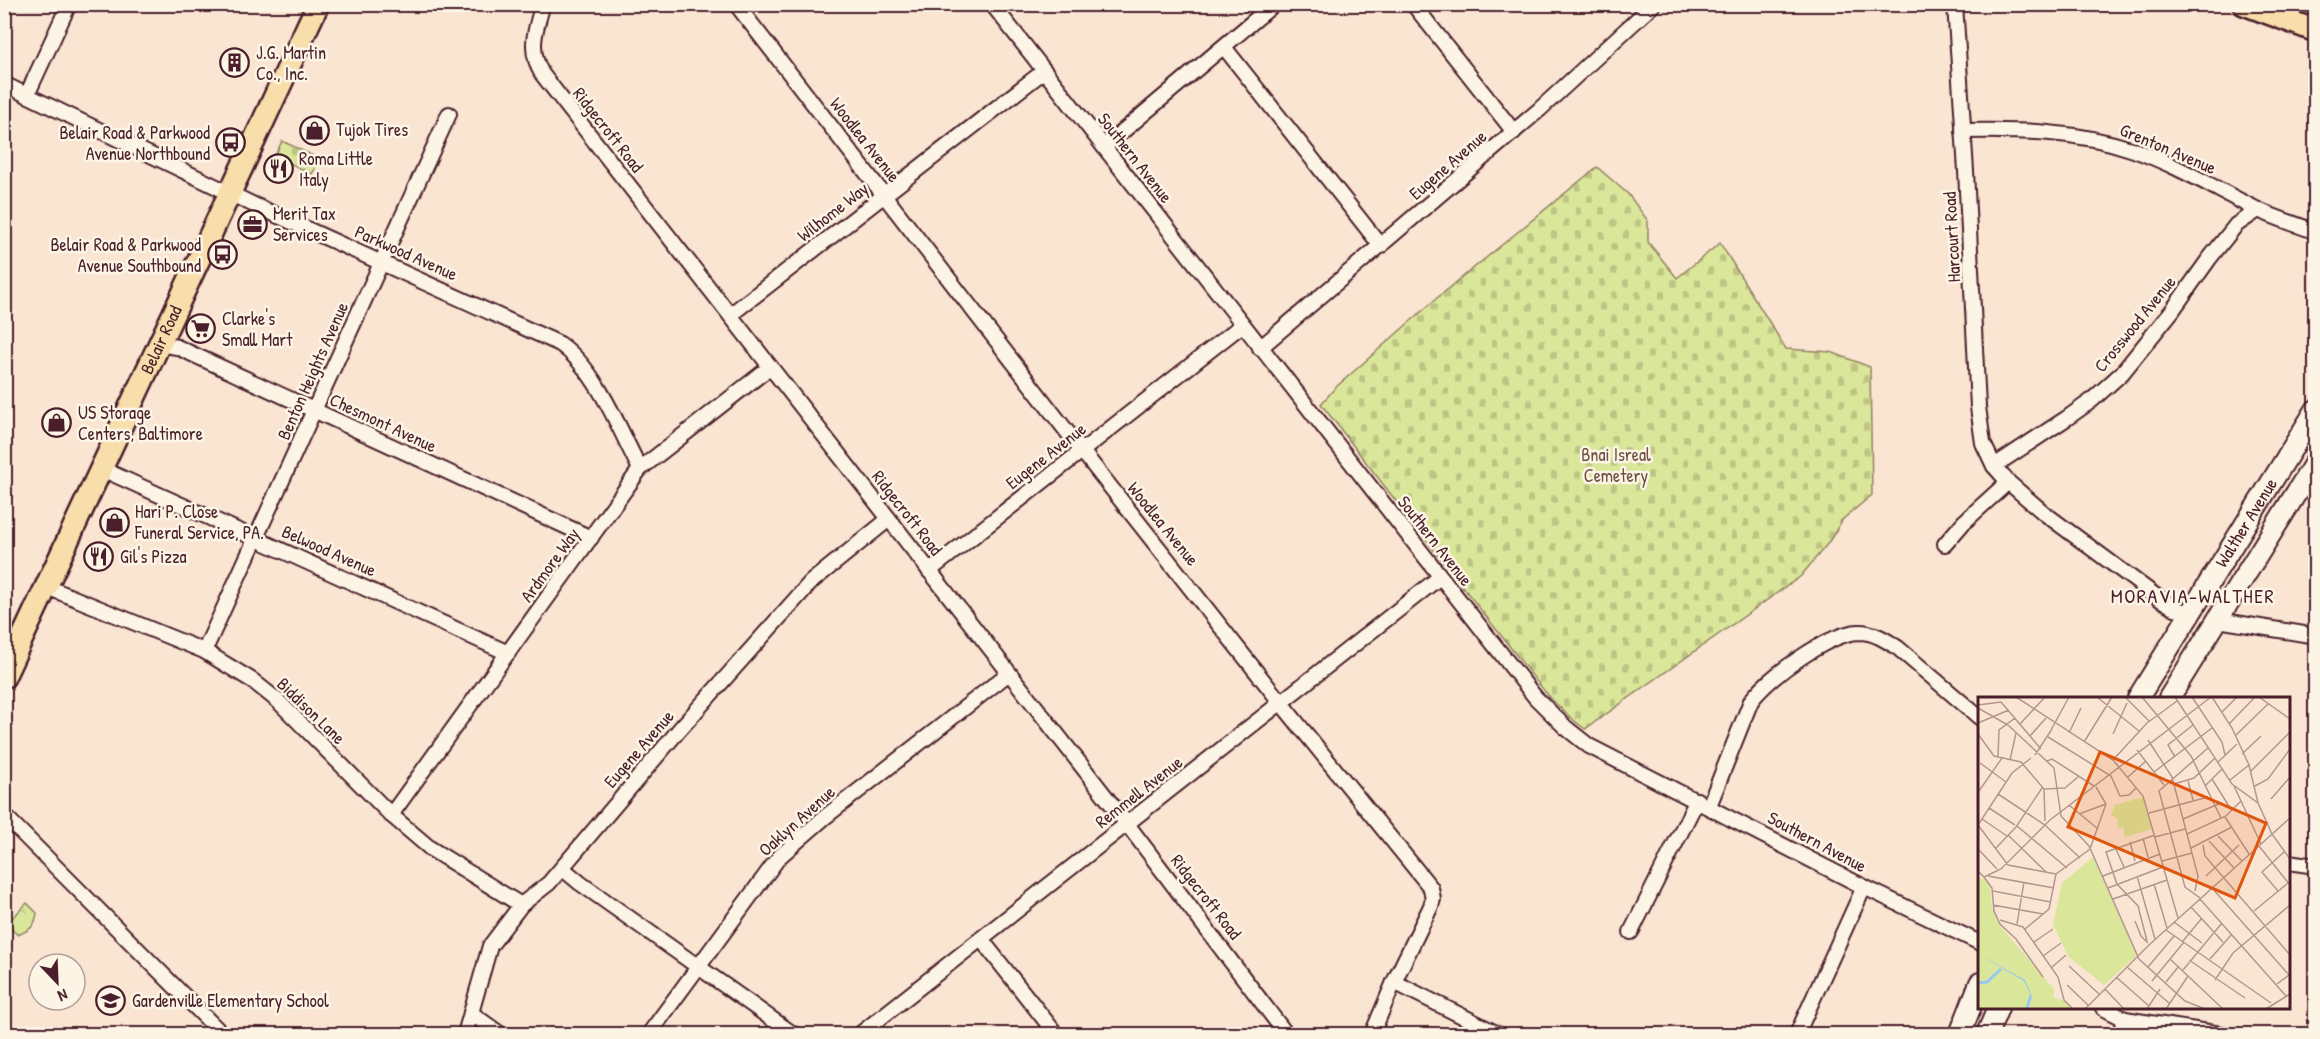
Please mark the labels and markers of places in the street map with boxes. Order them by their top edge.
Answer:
place label: J.G. Martin Co., Inc. [256,40,326,86]
building icon: J.G. Martin Co., Inc. [219,47,251,79]
shop icon: Tujok Tires [299,114,331,146]
place label: Tujok Tires [336,117,408,142]
place label: Belair Road & Parkwood Avenue Northbound [59,120,210,166]
bus stop icon: Belair Road & Parkwood Avenue Northbound [215,127,247,159]
place label: Roma Little Italy [299,146,373,192]
restaurant icon: Roma Little Italy [262,153,294,185]
place label: Merit Tax Services [273,201,336,247]
office icon: Merit Tax Services [236,208,268,240]
place label: Belair Road & Parkwood Avenue Southbound [50,232,201,278]
bus stop icon: Belair Road & Parkwood Avenue Southbound [206,239,238,271]
place label: Clarke's Small Mart [222,306,293,352]
supermarket icon: Clarke's Small Mart [185,313,217,345]
place label: US Storage Centers, Baltimore [78,400,203,446]
shop icon: US Storage Centers, Baltimore [41,407,73,439]
place label: Hari P. Close Funeral Service, PA. [134,499,264,545]
shop icon: Hari P. Close Funeral Service, PA. [98,506,130,538]
restaurant icon: Gil's Pizza [83,541,115,573]
place label: Gil's Pizza [120,544,187,569]
school or university icon: Gardenville Elementary School [95,985,127,1017]
place label: Gardenville Elementary School [132,988,329,1013]

